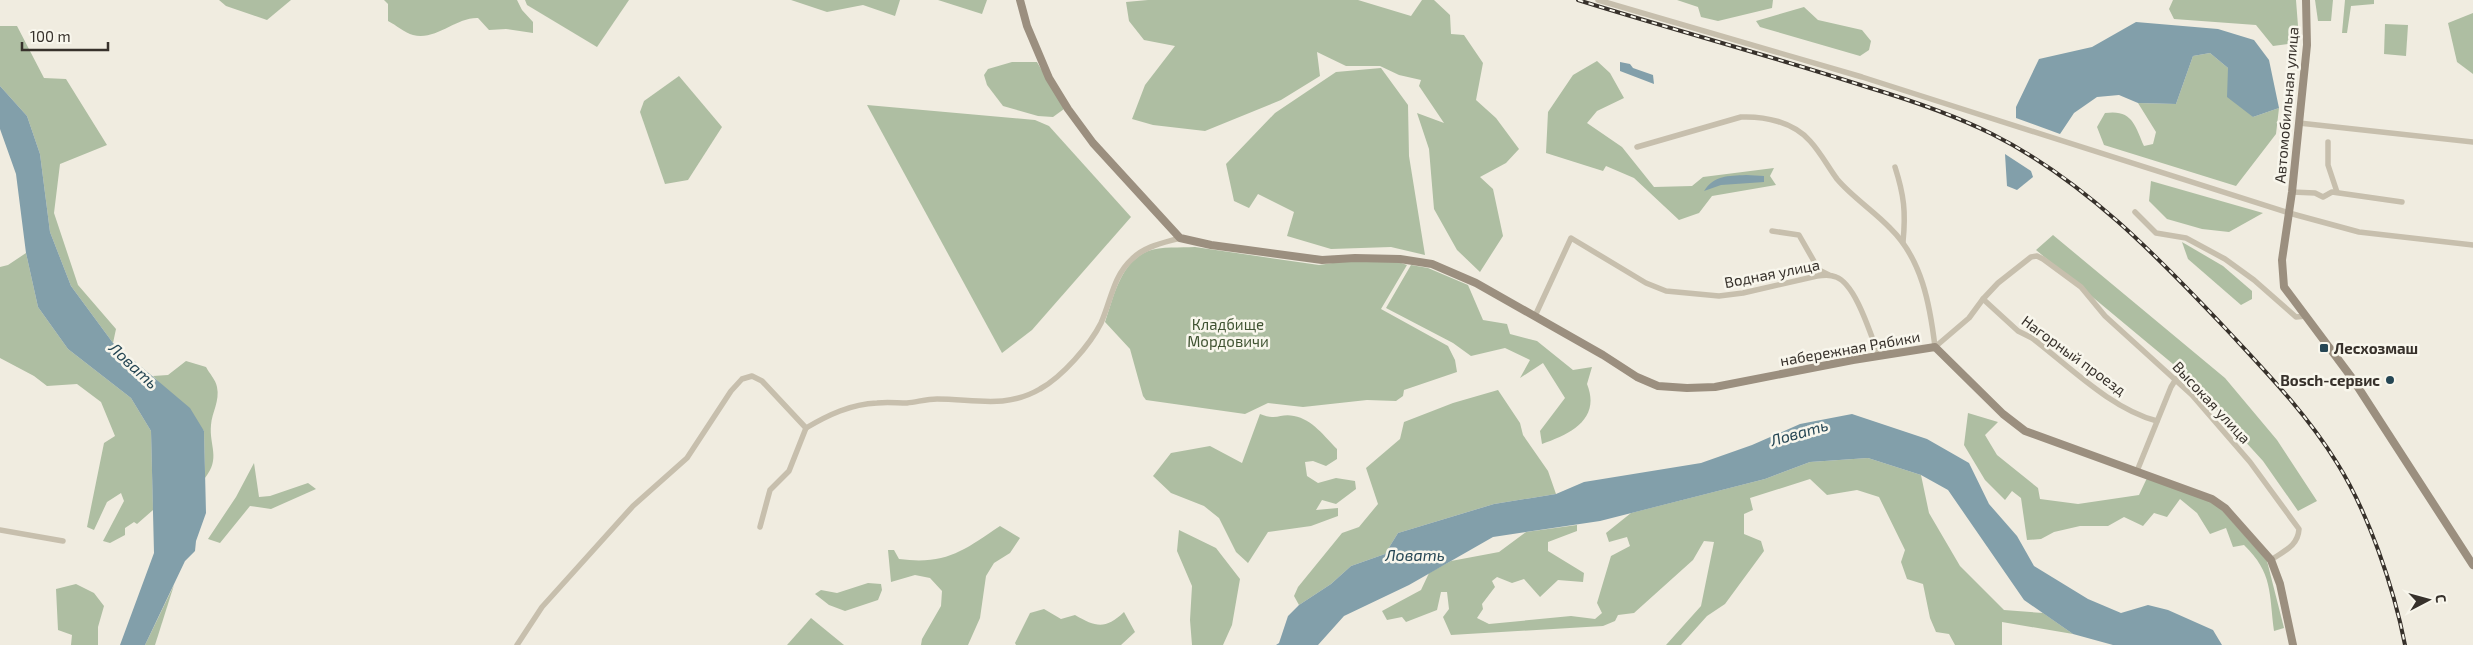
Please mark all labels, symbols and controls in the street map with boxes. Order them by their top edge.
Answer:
scale bar [22,20,109,52]
street label: Автомобильная улица [2270,26,2303,184]
text: 100 m [30,27,71,45]
street label: Водная улица [1723,255,1821,292]
street label: Нагорный проезд [2018,311,2130,399]
park label: Кладбище Мордовичи [1187,315,1269,350]
street label: набережная Рябики [1778,327,1922,369]
water label: Ловать [105,337,162,392]
place label: Лесхозмаш [2334,339,2418,357]
marker: Лесхозмаш [2318,342,2330,354]
street label: Высокая улица [2169,357,2255,447]
place label: Bosch-сервис [2280,371,2380,389]
marker: Bosch-сервис [2384,374,2396,386]
water label: Ловать [1767,415,1830,450]
water label: Ловать [1384,545,1445,564]
north arrow [2403,575,2453,625]
text: С [2433,594,2450,604]

